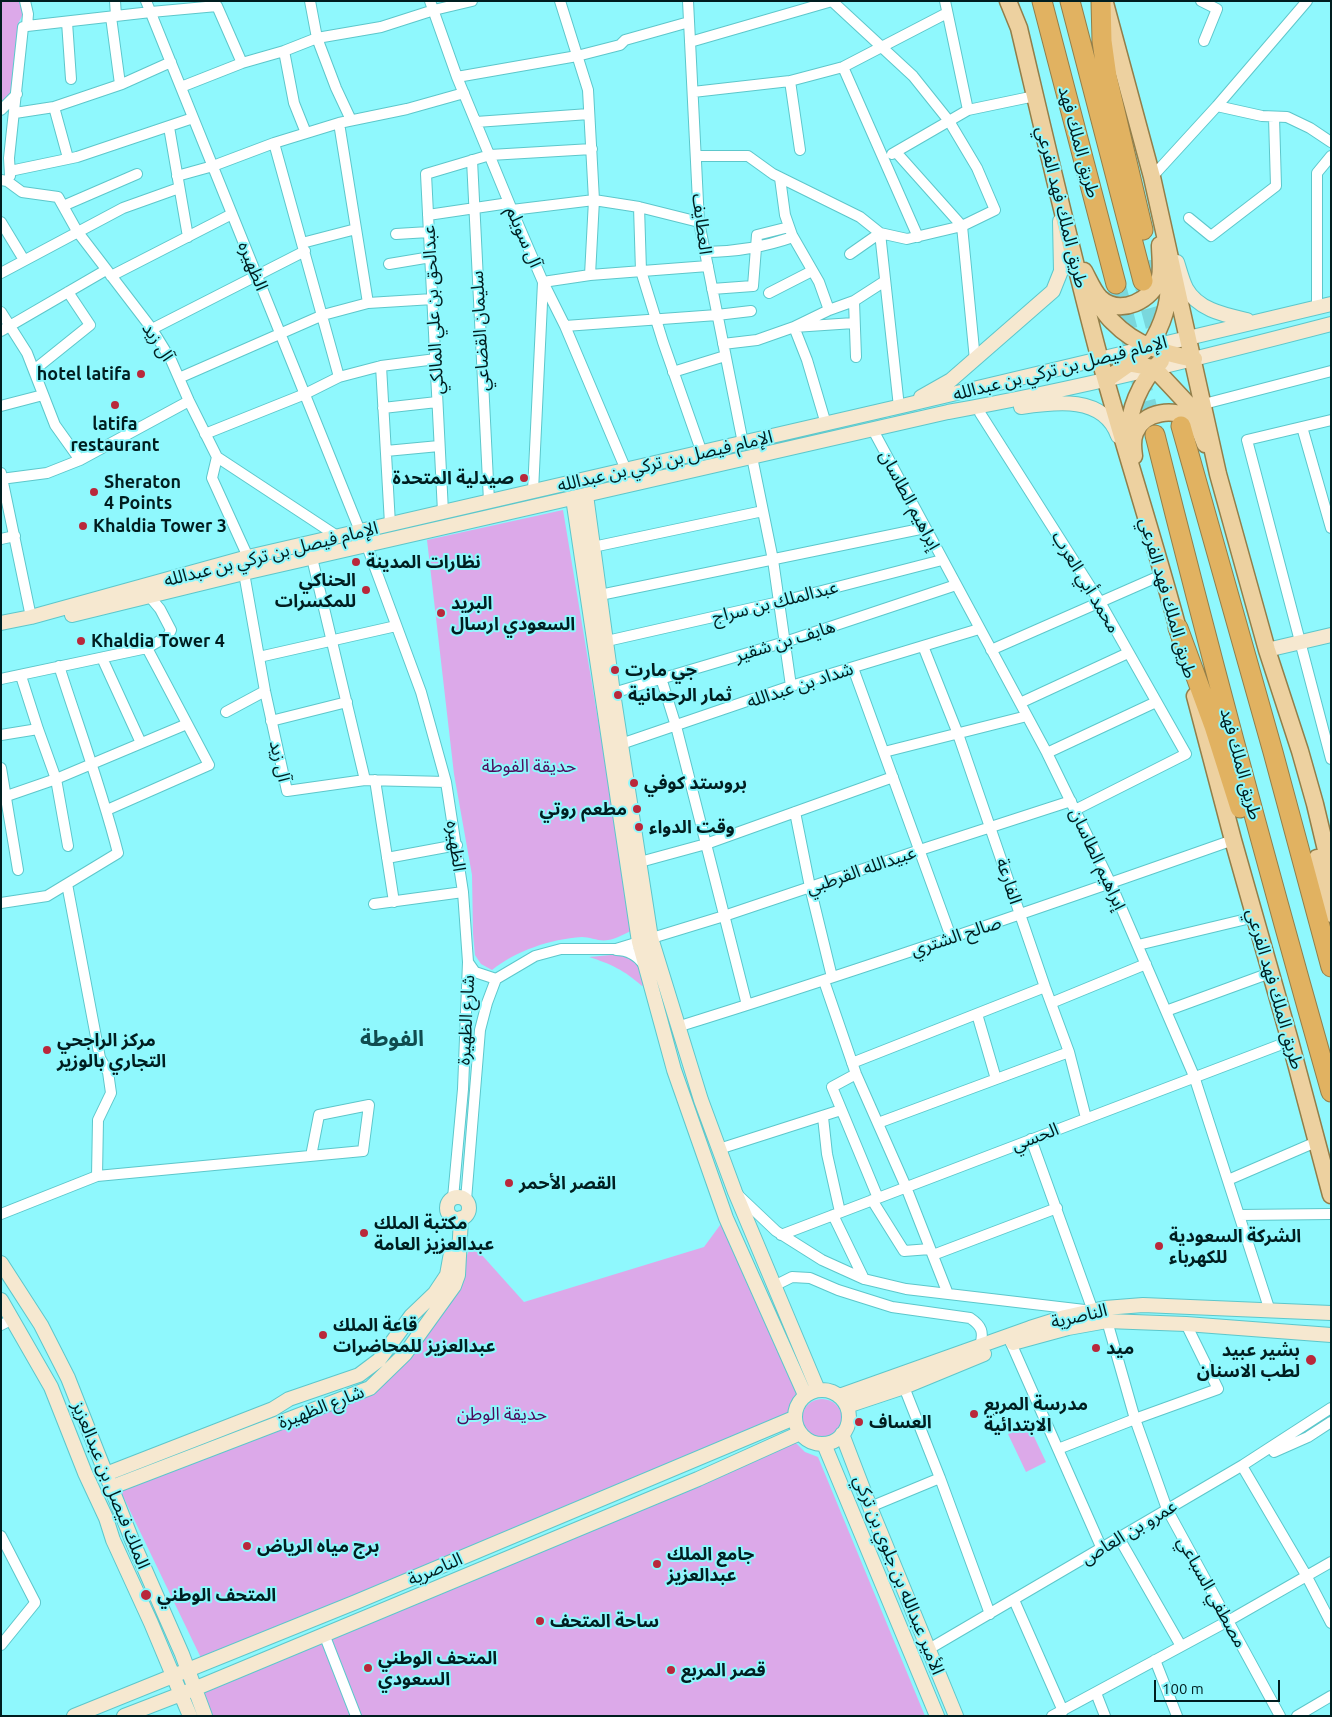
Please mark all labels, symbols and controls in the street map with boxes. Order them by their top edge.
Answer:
street label: طريق الملك فهد [1054,84,1104,200]
street label: طريق الملك فهد الفرعي [1031,124,1093,290]
street label: العطايف [688,192,716,256]
street label: آل سويلم [501,203,547,271]
street label: عبدالحق بن علي المالكي [418,225,448,395]
street label: الظهيره [233,238,273,294]
street label: سليمان القضاعي [466,270,494,392]
street label: آل زيد [138,319,178,365]
street label: الإمام فيصل بن تركي بن عبدالله [951,331,1169,405]
place label: hotel latifa [37,363,131,385]
marker: hotel latifa [135,368,147,380]
marker: latifa restaurant [109,399,121,411]
place label: latifa restaurant [70,413,160,456]
street label: الإمام فيصل بن تركي بن عبدالله [555,426,775,496]
street label: إبراهيم الطاسان [875,446,945,554]
place label: صيدلية المتحدة [392,467,514,489]
place label: Sheraton 4 Points [104,471,181,514]
marker: صيدلية المتحدة [518,472,530,484]
marker: Sheraton 4 Points [88,486,100,498]
place label: Khaldia Tower 3 [93,515,227,537]
street label: طريق الملك فهد الفرعي [1135,515,1201,681]
street label: الإمام فيصل بن تركي بن عبدالله [162,517,380,591]
marker: Khaldia Tower 3 [77,520,89,532]
street label: محمد أبي العرب [1047,527,1125,637]
place label: نظارات المدينة [366,551,481,573]
marker: نظارات المدينة [350,556,362,568]
place label: الحناكي للمكسرات [275,569,356,612]
street label: عبدالملك بن سراج [710,576,840,628]
marker: الحناكي للمكسرات [360,584,372,596]
place label: البريد السعودي ارسال [451,592,575,634]
marker: البريد السعودي ارسال [435,607,447,619]
street label: هايف بن شقير [732,615,838,667]
place label: Khaldia Tower 4 [91,630,225,652]
marker: Khaldia Tower 4 [75,635,87,647]
street label: شداد بن عبدالله [744,658,856,712]
place label: جي مارت [625,659,697,681]
marker: جي مارت [609,664,621,676]
place label: ثمار الرحمانية [628,684,732,706]
marker: ثمار الرحمانية [612,689,624,701]
street label: طريق الملك فهد [1216,706,1266,822]
street label: آل زيد [265,738,295,784]
park label: حديقة الفوطة [482,755,576,777]
place label: بروستد كوفي [644,772,747,794]
marker: بروستد كوفي [628,777,640,789]
place label: مطعم روتي [540,798,627,820]
marker: مطعم روتي [631,803,643,815]
street label: إبراهيم الطاسان [1065,805,1131,913]
place label: وقت الدواء [649,816,735,838]
street label: الظهيره [442,819,470,873]
marker: وقت الدواء [633,821,645,833]
street label: عبيدالله القرطبي [803,841,919,899]
street label: الفارعة [991,855,1027,907]
street label: طريق الملك فهد الفرعي [1242,906,1308,1072]
street label: صالح الشتري [908,911,1004,961]
street label: شارع الظهيرة [453,974,479,1066]
district label: الفوطة [360,1026,424,1052]
place label: مركز الراجحي التجاري بالوزير [57,1029,166,1072]
marker: مركز الراجحي التجاري بالوزير [41,1044,53,1056]
street label: الحسي [1008,1118,1062,1156]
place label: القصر الأحمر [519,1172,616,1194]
marker: القصر الأحمر [503,1177,515,1189]
place label: مكتبة الملك عبدالعزيز العامة [374,1212,494,1254]
place label: الشركة السعودية للكهرباء [1169,1225,1301,1268]
marker: مكتبة الملك عبدالعزيز العامة [358,1227,370,1239]
marker: الشركة السعودية للكهرباء [1153,1240,1165,1252]
street label: الناصرية [1049,1299,1109,1333]
place label: قاعة الملك عبدالعزيز للمحاضرات [333,1314,496,1356]
marker: قاعة الملك عبدالعزيز للمحاضرات [317,1329,329,1341]
place label: ميد [1106,1337,1134,1359]
place label: بشير عبيد لطب الاسنان [1197,1339,1300,1382]
marker: ميد [1090,1342,1102,1354]
marker: بشير عبيد لطب الاسنان [1304,1353,1318,1367]
street label: شارع الظهيرة [275,1381,367,1433]
place label: مدرسة المربع الابتدائية [984,1393,1088,1436]
street label: الملك فيصل بن عبدالعزيز [67,1398,155,1572]
park label: حديقة الوطن [457,1403,547,1425]
marker: مدرسة المربع الابتدائية [968,1408,980,1420]
place label: العساف [869,1411,932,1433]
marker: العساف [853,1416,865,1428]
street label: الأمير عبدالله بن جلوي بن تركي [849,1472,949,1678]
street label: عمرو بن العاص [1077,1495,1181,1569]
street label: مصطفي السباعي [1173,1533,1251,1651]
place label: برج مياه الرياض [257,1535,379,1557]
marker: برج مياه الرياض [241,1540,253,1552]
place label: جامع الملك عبدالعزيز [667,1543,754,1586]
street label: الناصرية [404,1548,466,1590]
marker: جامع الملك عبدالعزيز [651,1558,663,1570]
place label: المتحف الوطني [157,1584,276,1606]
marker: المتحف الوطني [139,1588,153,1602]
place label: ساحة المتحف [550,1610,659,1632]
marker: ساحة المتحف [534,1615,546,1627]
place label: المتحف الوطني السعودي [378,1647,497,1690]
place label: قصر المربع [681,1659,766,1681]
marker: المتحف الوطني السعودي [362,1662,374,1674]
marker: قصر المربع [665,1664,677,1676]
scale bar [1157,1670,1283,1702]
text: 100 m [1162,1680,1204,1697]

